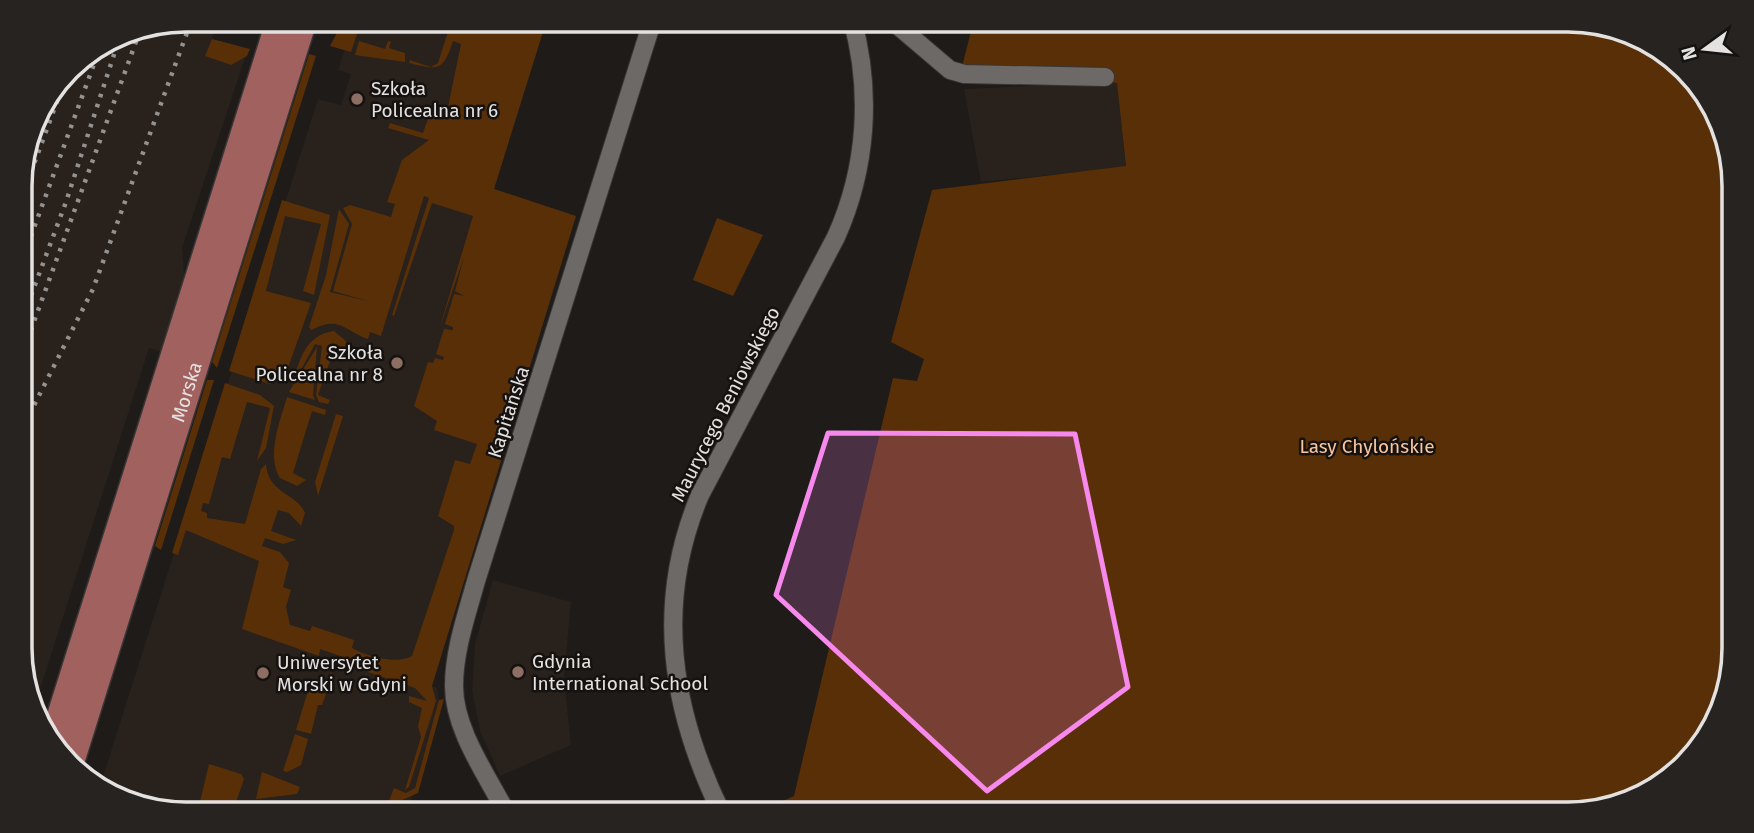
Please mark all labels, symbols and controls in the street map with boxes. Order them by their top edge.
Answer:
north arrow [1670,14,1740,84]
text: N [1676,44,1702,62]
place label: Szkoła Policealna nr 6 [371,77,498,122]
marker: Szkoła Policealna nr 6 [349,91,365,107]
street label: Maurycego Beniowskiego [666,303,785,506]
place label: Szkoła Policealna nr 8 [255,341,383,386]
marker: Szkoła Policealna nr 8 [389,355,405,371]
street label: Morska [166,359,207,425]
street label: Kapitańska [483,363,534,461]
park label: Lasy Chylońskie [1299,435,1435,458]
place label: Gdynia International School [532,650,708,695]
place label: Uniwersytet Morski w Gdyni [277,651,407,696]
marker: Gdynia International School [510,664,526,680]
marker: Uniwersytet Morski w Gdyni [255,665,271,681]

